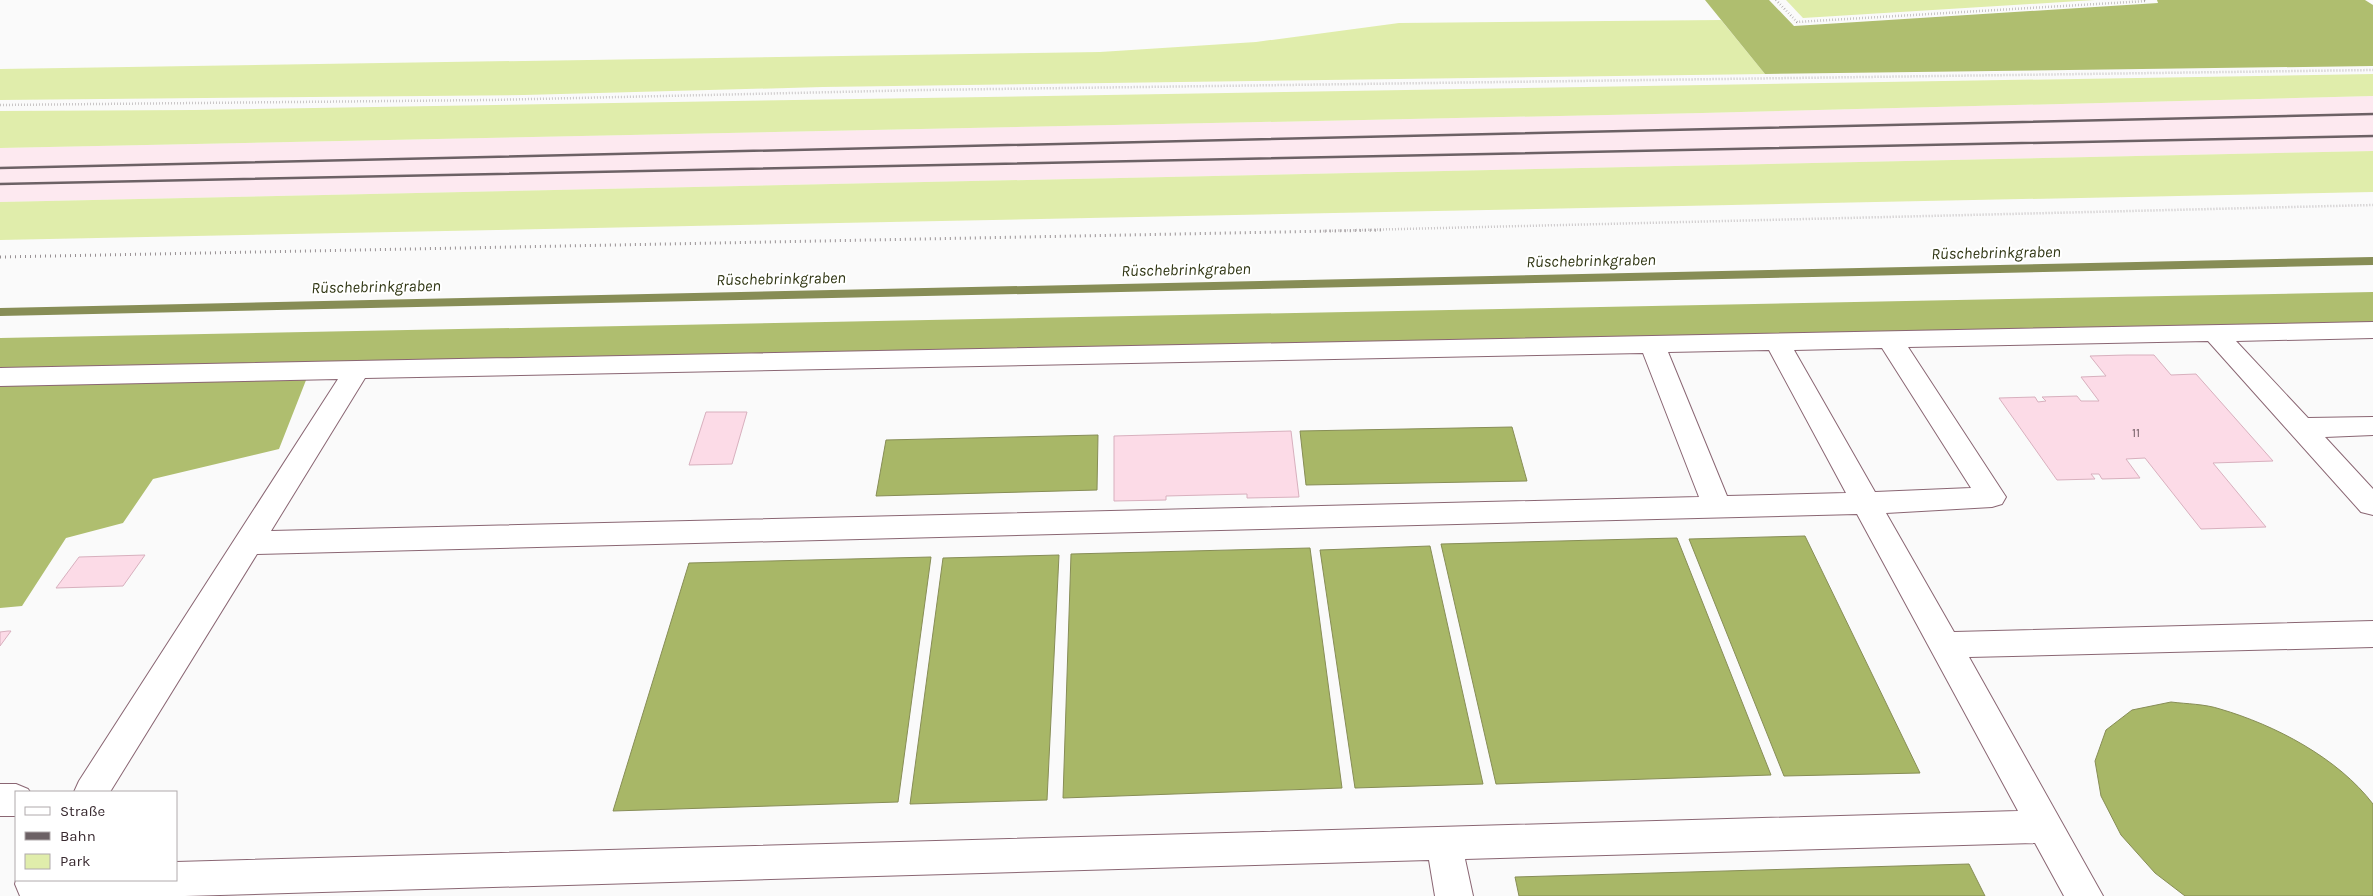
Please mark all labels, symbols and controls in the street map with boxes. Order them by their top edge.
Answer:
water label: Rüschebrinkgraben [1931,242,2061,263]
water label: Rüschebrinkgraben [1526,250,1656,271]
water label: Rüschebrinkgraben [1121,259,1251,280]
water label: Rüschebrinkgraben [716,268,846,289]
water label: Rüschebrinkgraben [311,276,441,297]
house number: 11 [2132,426,2140,440]
legend [15,791,178,881]
text: Straße [60,802,105,820]
text: Bahn [60,827,96,845]
text: Park [60,852,90,870]

